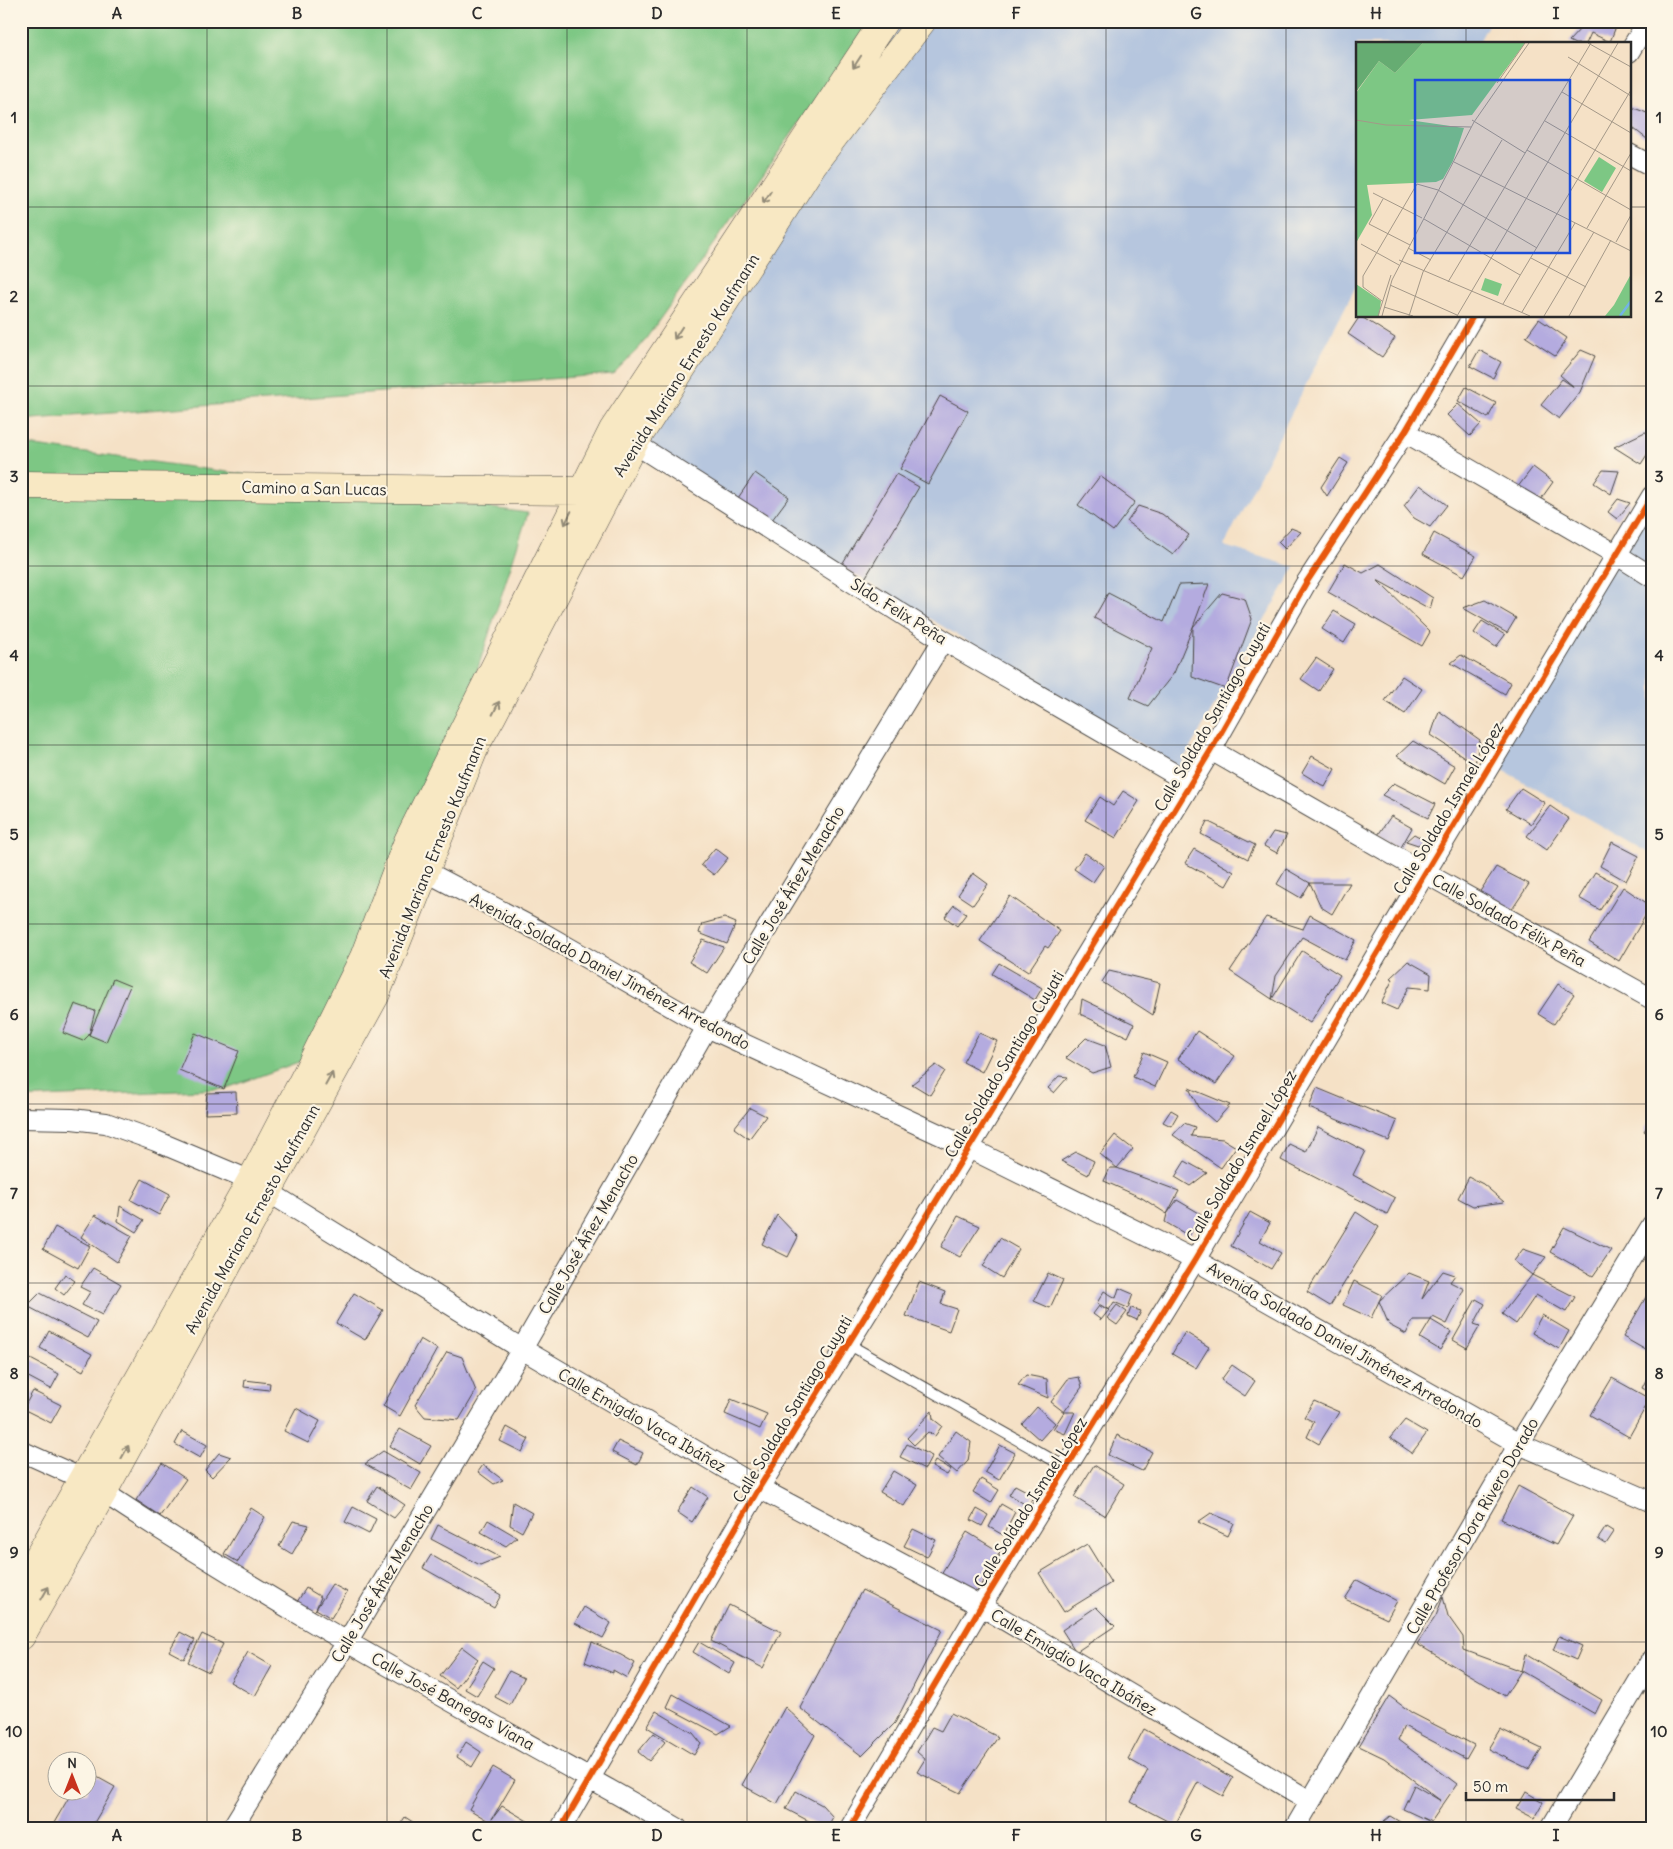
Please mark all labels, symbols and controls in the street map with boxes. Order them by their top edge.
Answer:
text: A [112,3,122,23]
text: B [292,3,303,23]
text: C [472,3,483,23]
text: D [651,3,663,23]
text: E [831,3,841,23]
text: F [1011,3,1021,23]
text: G [1190,3,1202,23]
text: H [1370,3,1382,23]
text: I [1553,3,1560,23]
inset map [1356,42,1630,318]
one-way arrow [852,55,862,69]
text: 1 [11,107,17,127]
text: 1 [1656,107,1662,127]
one-way arrow [762,190,772,204]
street label: Avenida Mariano Ernesto Kaufmann [609,250,763,480]
text: 2 [10,286,19,306]
text: 2 [1655,286,1664,306]
one-way arrow [673,326,683,340]
text: 3 [9,466,19,486]
text: 3 [1654,466,1664,486]
street label: Camino a San Lucas [241,477,387,499]
one-way arrow [563,510,572,525]
street label: Sldo. Felix Peña [847,573,951,649]
street label: Calle Soldado Santiago Cuyati [1150,619,1274,815]
text: 4 [9,645,19,665]
text: 4 [1654,645,1664,665]
one-way arrow [491,701,501,716]
street label: Calle Soldado Ismael López [1389,718,1508,898]
street label: Avenida Mariano Ernesto Kaufmann [374,733,490,981]
street label: Calle José Áñez Menacho [738,802,848,968]
text: 5 [9,824,19,844]
text: 5 [1654,824,1664,844]
street label: Calle Soldado Félix Peña [1429,869,1589,971]
street label: Avenida Soldado Daniel Jiménez Arredondo [466,888,754,1054]
street label: Calle Soldado Santiago Cuyati [940,967,1068,1161]
text: 6 [9,1004,19,1024]
text: 6 [1654,1004,1664,1024]
street label: Calle Soldado Ismael López [1182,1066,1301,1246]
one-way arrow [325,1072,334,1087]
street label: Avenida Mariano Ernesto Kaufmann [180,1101,324,1337]
street label: Calle José Áñez Menacho [534,1150,642,1318]
text: 7 [10,1183,18,1203]
text: 7 [1655,1183,1663,1203]
street label: Avenida Soldado Daniel Jiménez Arredondo [1204,1258,1486,1432]
street label: Calle Soldado Santiago Cuyati [728,1312,856,1506]
text: 8 [9,1363,19,1383]
text: 8 [1654,1363,1664,1383]
street label: Calle Emigdio Vaca Ibáñez [554,1364,730,1476]
street label: Calle Soldado Ismael López [969,1413,1091,1591]
street label: Calle Profesor Dora Rivero Dorado [1402,1414,1542,1638]
one-way arrow [121,1445,130,1460]
street label: Calle José Áñez Menacho [327,1500,437,1666]
text: 9 [9,1542,19,1562]
text: 9 [1654,1542,1664,1562]
one-way arrow [41,1587,51,1601]
street label: Calle Emigdio Vaca Ibáñez [987,1604,1161,1720]
street label: Calle José Banegas Viana [368,1648,538,1754]
text: 10 [6,1721,22,1741]
text: 10 [1651,1721,1667,1741]
north arrow [48,1752,98,1802]
text: N [67,1754,77,1772]
scale bar [1466,1769,1613,1801]
text: 50 m [1473,1777,1508,1796]
text: A [112,1825,122,1845]
text: B [292,1825,303,1845]
text: C [472,1825,483,1845]
text: D [651,1825,663,1845]
text: E [831,1825,841,1845]
text: F [1011,1825,1021,1845]
text: G [1190,1825,1202,1845]
text: H [1370,1825,1382,1845]
text: I [1553,1825,1560,1845]

